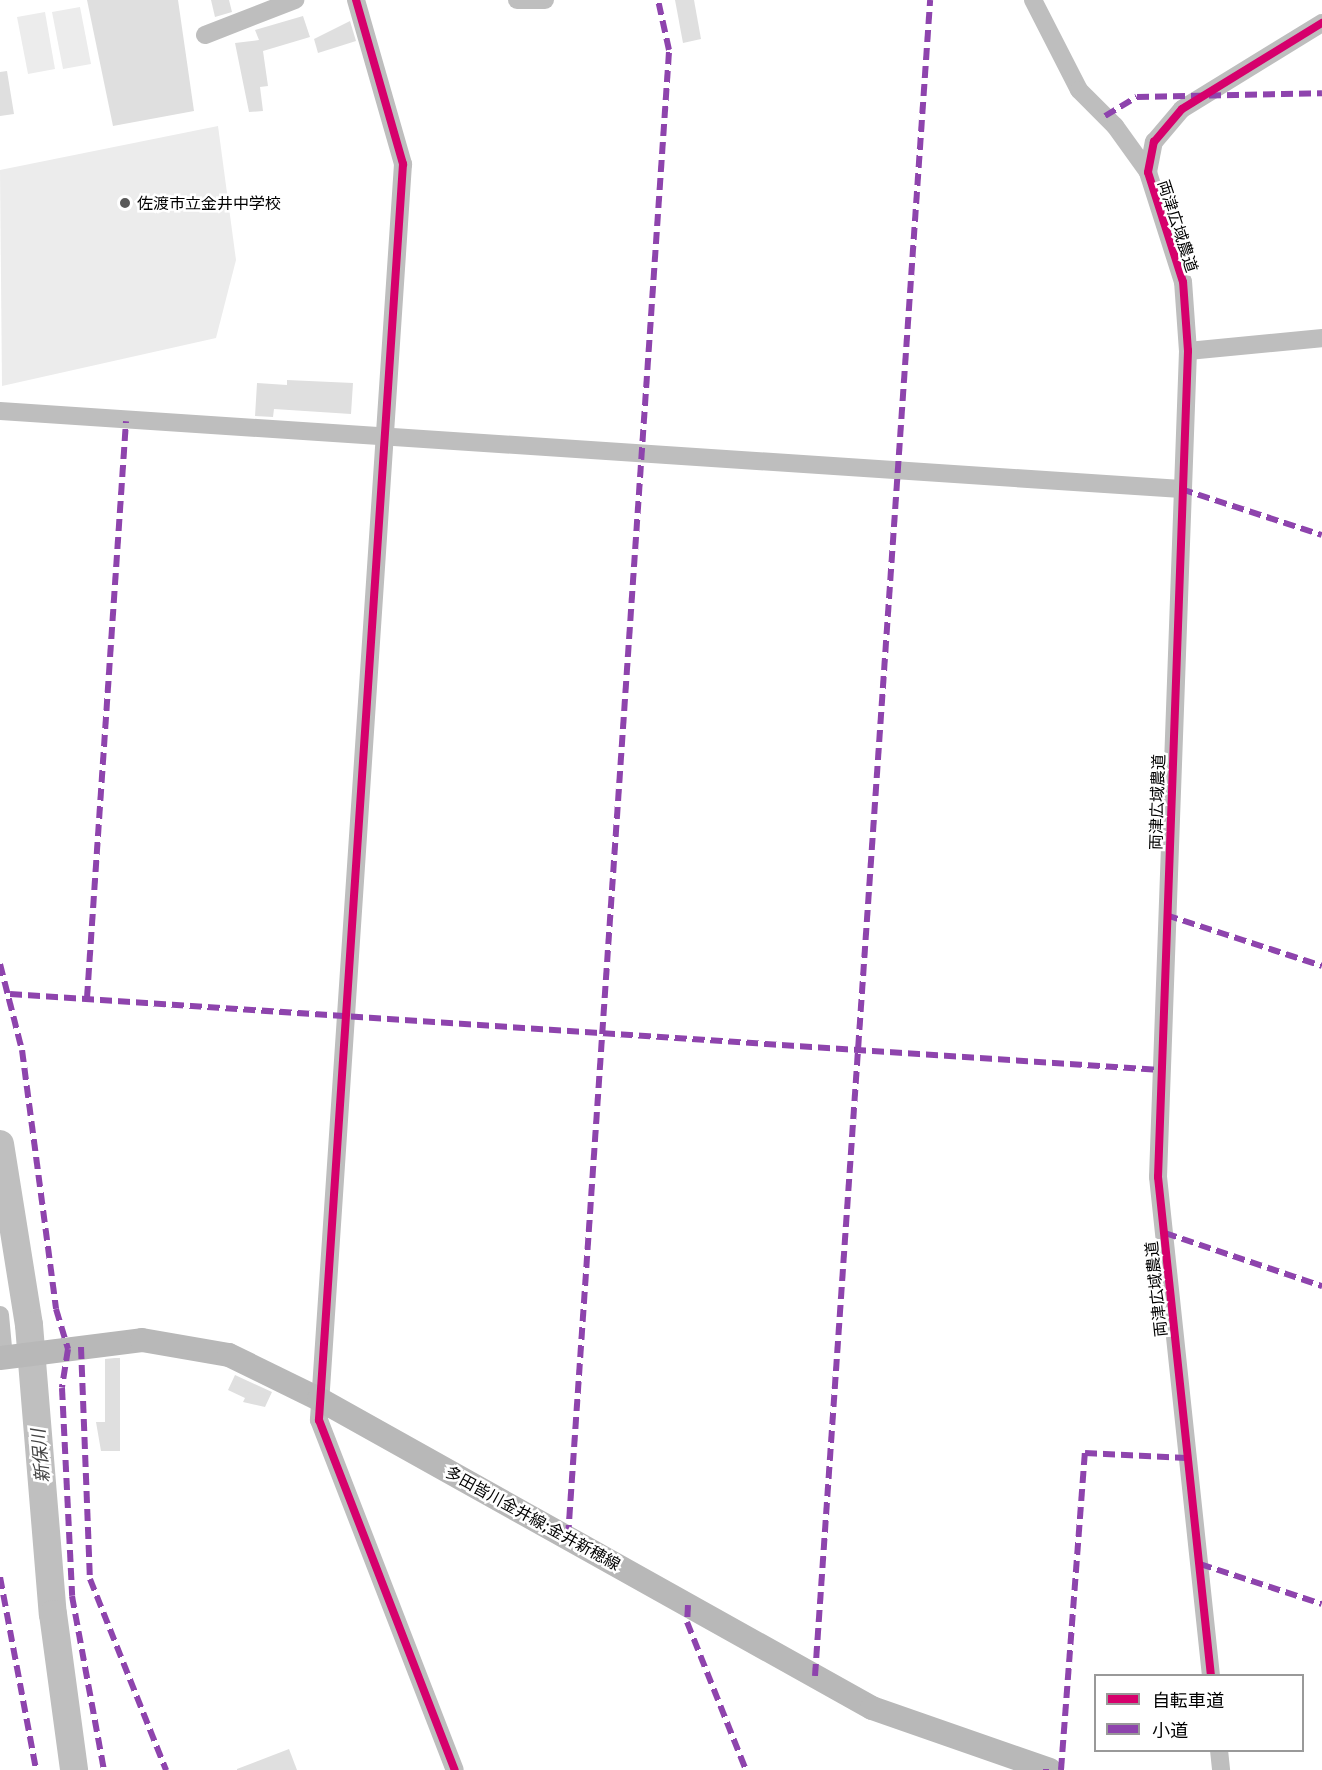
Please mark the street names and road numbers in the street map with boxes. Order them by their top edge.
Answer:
street label: 両津広域農道 [1154,177,1202,275]
street label: 両津広域農道 [1146,754,1168,850]
street label: 両津広域農道 [1141,1240,1171,1338]
street label: 多田皆川金井線;金井新穂線 [442,1462,624,1574]

